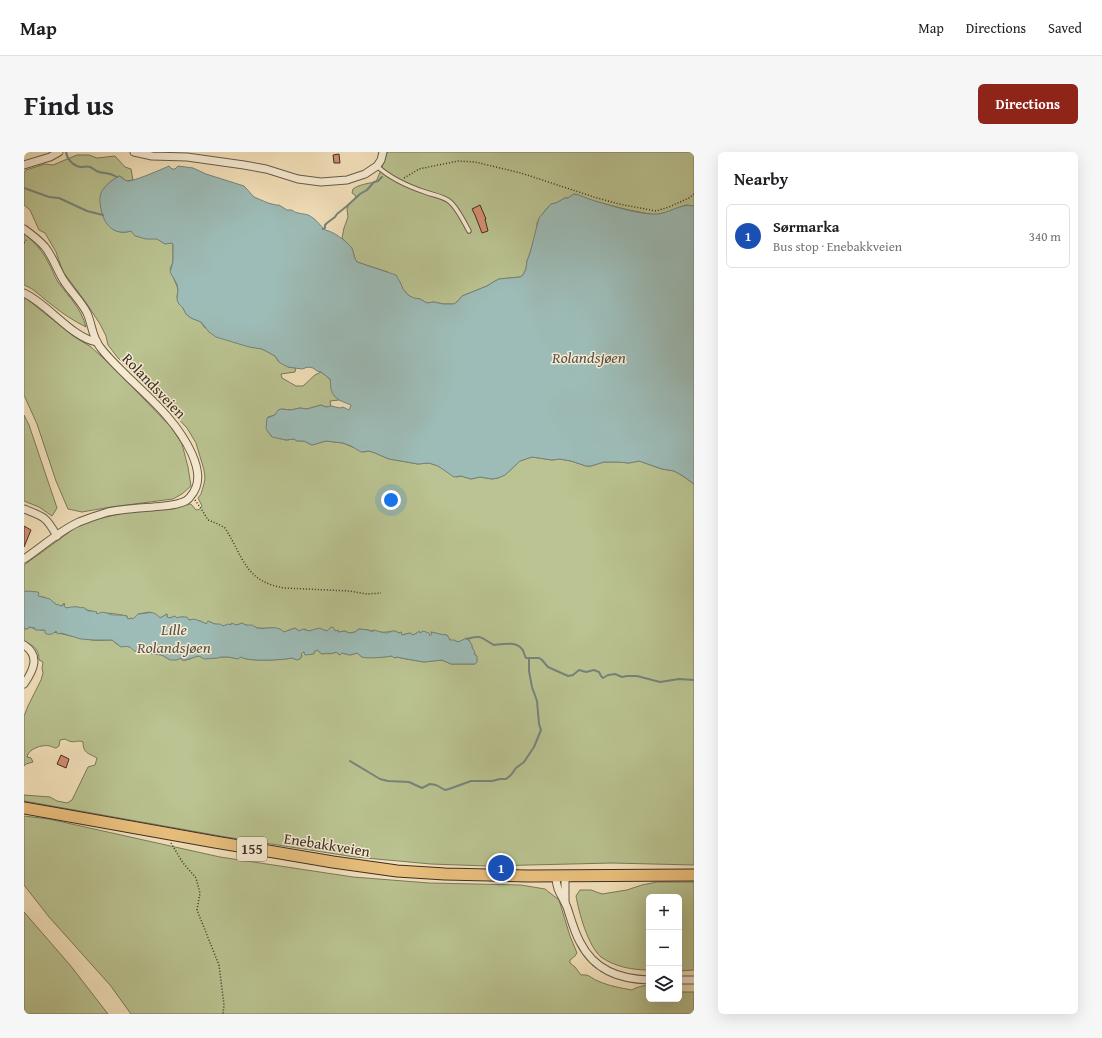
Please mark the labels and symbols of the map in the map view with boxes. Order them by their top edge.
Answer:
water label: Rolandsjøen [551,345,626,369]
street label: Rolandsveien [118,348,191,424]
your location [381,490,401,510]
water label: Lille Rolandsjøen [136,617,211,659]
street label: Enebakkveien [282,827,372,862]
road number: 155 [237,837,267,861]
pin: 1 [488,853,514,883]

